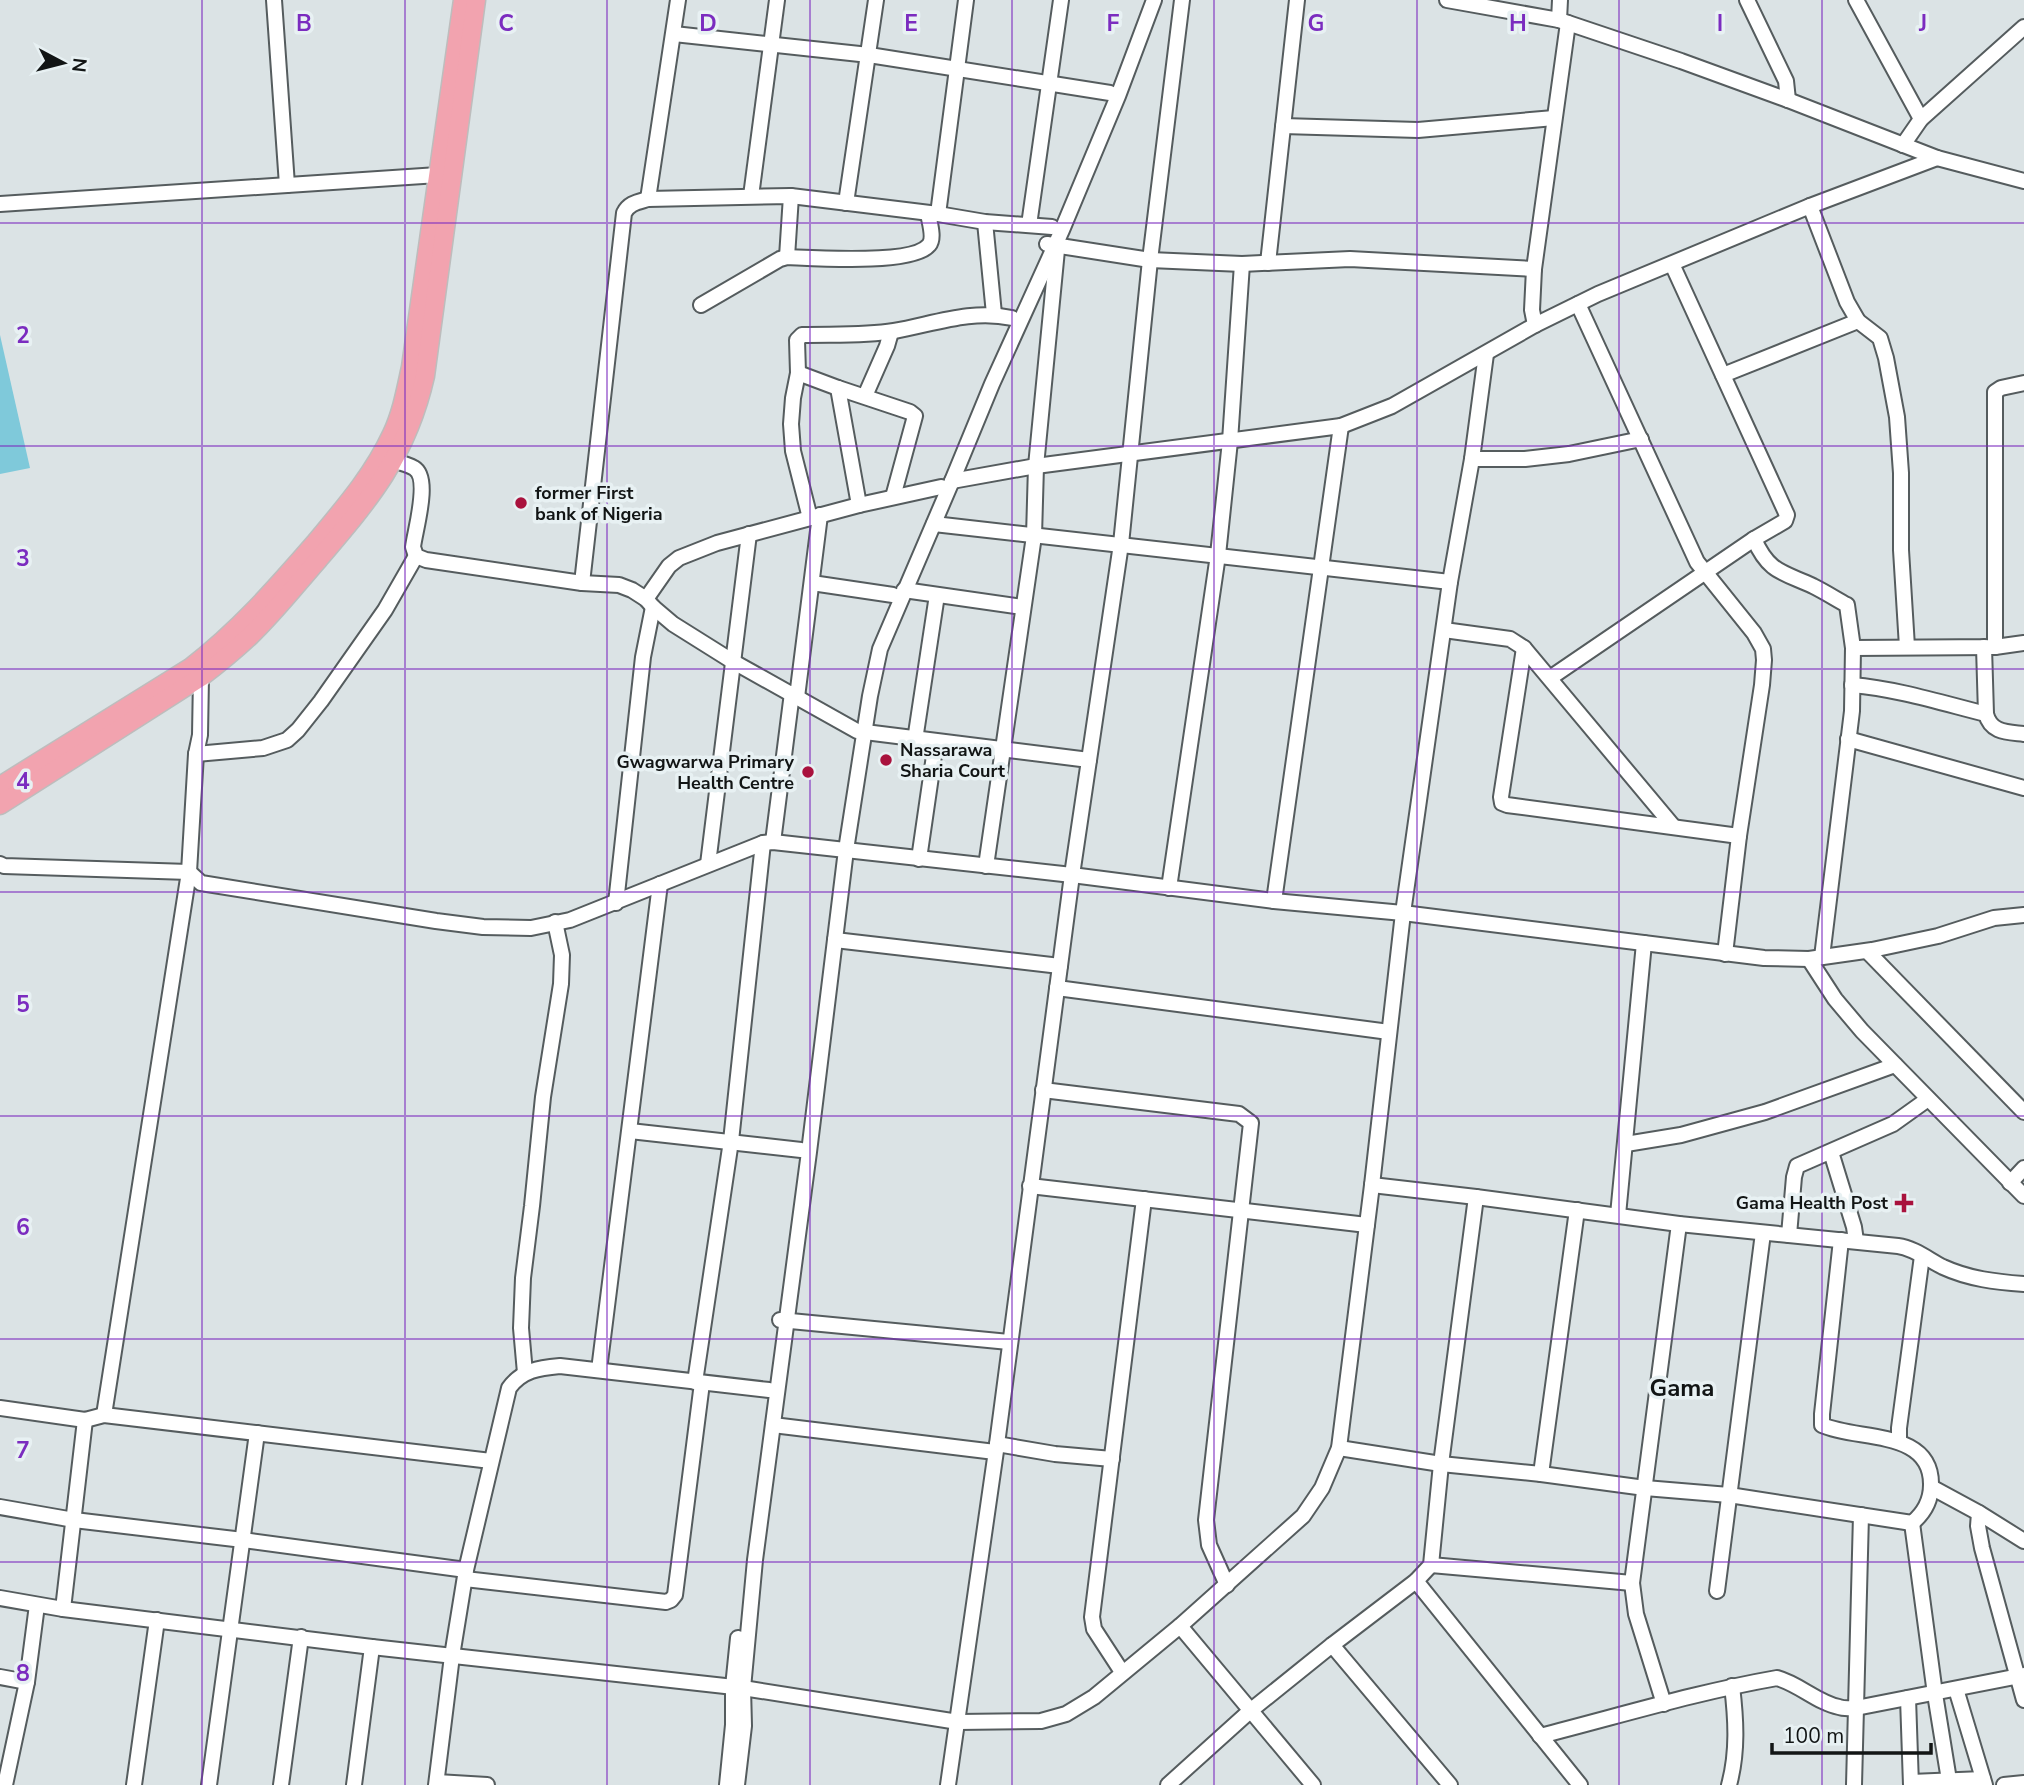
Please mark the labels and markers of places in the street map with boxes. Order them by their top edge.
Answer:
place label: former First bank of Nigeria [535,481,663,526]
marker: former First bank of Nigeria [513,495,529,511]
place label: Nassarawa Sharia Court [900,738,1005,783]
place label: Gwagwarwa Primary Health Centre [616,750,795,795]
marker: Nassarawa Sharia Court [878,752,894,768]
marker: Gwagwarwa Primary Health Centre [800,764,816,780]
place label: Gama Health Post [1736,1191,1888,1215]
marker: Gama Health Post [1894,1193,1914,1213]

